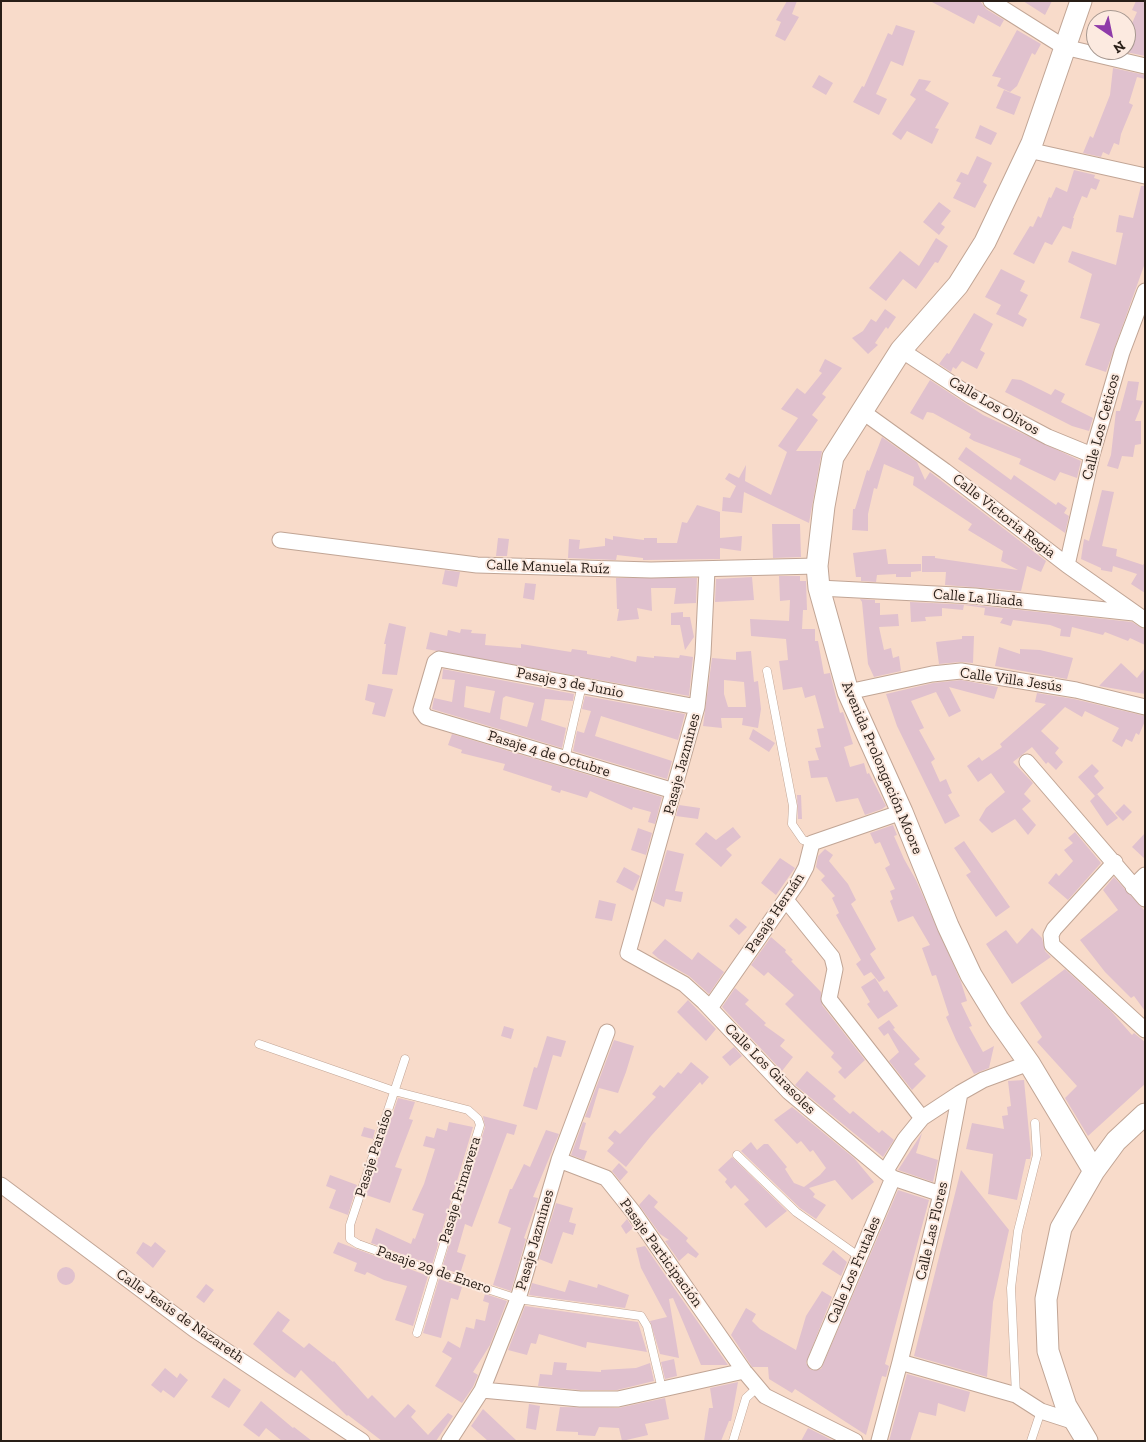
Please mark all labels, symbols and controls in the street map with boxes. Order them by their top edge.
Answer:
north arrow [1086,10,1136,60]
text: N [1110,37,1128,57]
street label: Calle Los Ceticos [1078,372,1124,482]
street label: Calle Los Olivos [946,373,1042,439]
street label: Calle Victoria Regia [949,470,1059,562]
street label: Calle Manuela Ruíz [486,556,610,578]
street label: Calle La Iliada [932,585,1024,611]
street label: Pasaje 3 de Junio [515,664,625,702]
street label: Calle Villa Jesús [959,664,1063,696]
street label: Avenida Prolongación Moore [837,679,927,857]
street label: Pasaje Jazmines [660,712,704,816]
street label: Pasaje 4 de Octubre [486,727,612,781]
street label: Pasaje Hernán [742,870,808,956]
street label: Calle Los Girasoles [721,1020,819,1118]
street label: Pasaje Paraíso [351,1107,397,1199]
street label: Pasaje Primavera [435,1134,485,1246]
street label: Calle Las Flores [912,1180,952,1282]
street label: Pasaje Jazmines [512,1188,558,1292]
street label: Pasaje Participación [616,1195,706,1311]
street label: Calle Los Frutales [823,1214,885,1326]
street label: Pasaje 29 de Enero [374,1242,494,1298]
street label: Calle Jesús de Nazareth [113,1265,247,1367]

